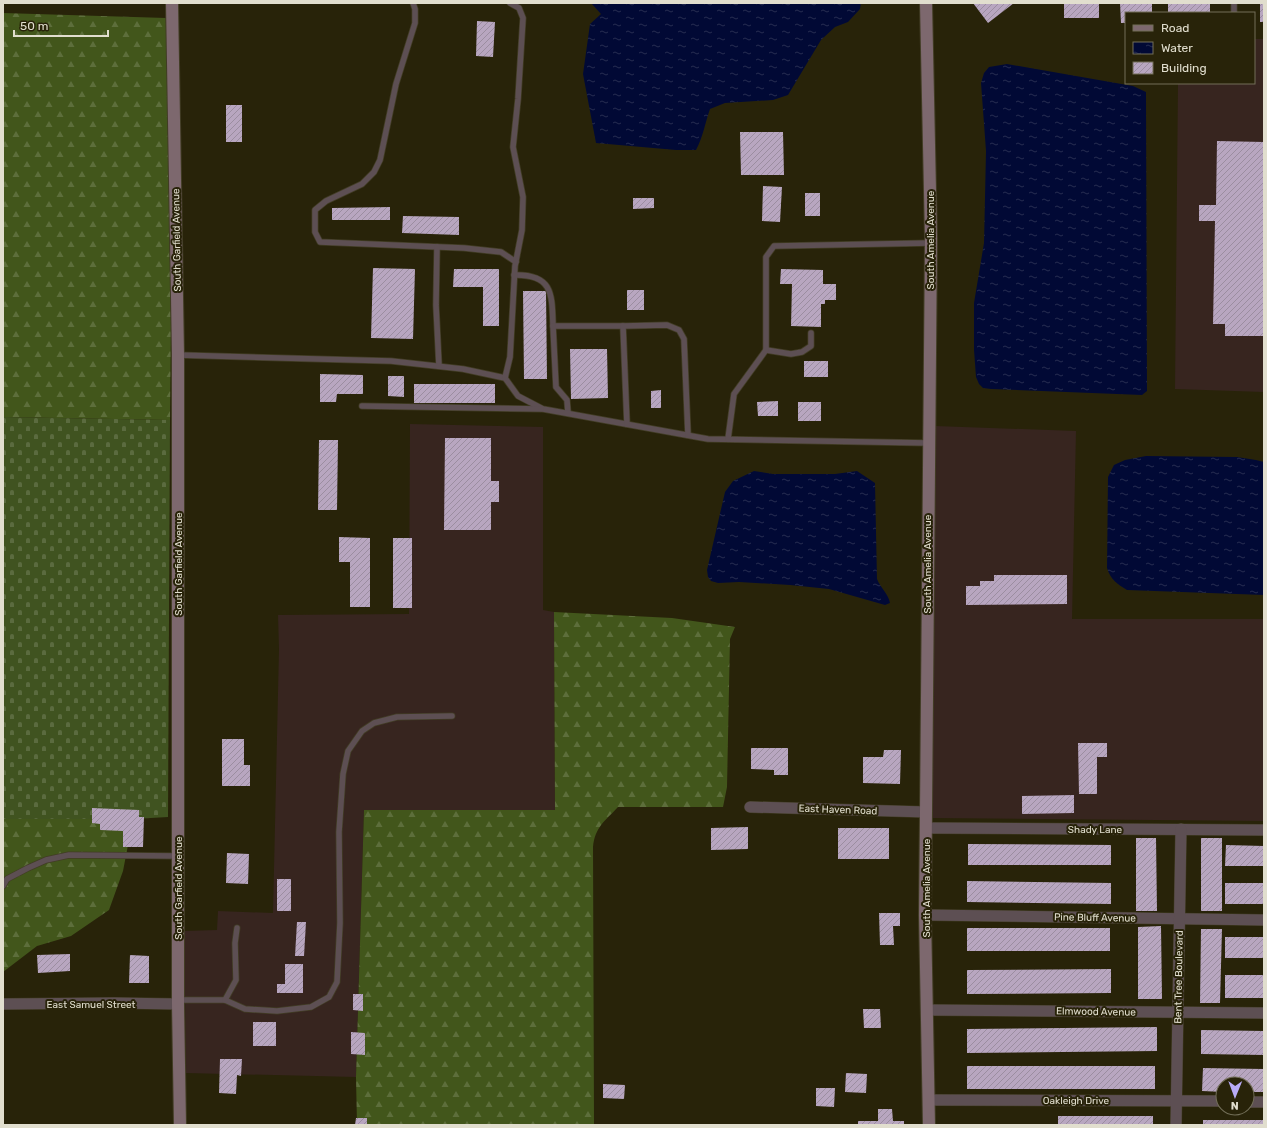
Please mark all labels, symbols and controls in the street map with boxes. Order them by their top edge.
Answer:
scale bar [14,12,108,38]
legend [1125,12,1255,84]
text: 50 m [20,19,48,33]
text: Road [1161,21,1189,35]
text: Water [1161,41,1193,55]
text: Building [1161,61,1207,75]
street label: South Garfield Avenue [170,188,184,292]
street label: South Amelia Avenue [925,190,937,289]
street label: South Garfield Avenue [173,512,185,616]
street label: South Amelia Avenue [922,514,934,613]
street label: East Haven Road [798,803,878,817]
street label: Shady Lane [1068,824,1123,836]
street label: South Garfield Avenue [173,836,185,940]
street label: South Amelia Avenue [921,838,933,937]
street label: Pine Bluff Avenue [1054,911,1136,925]
street label: Bent Tree Boulevard [1172,930,1186,1024]
street label: East Samuel Street [46,999,136,1011]
street label: Elmwood Avenue [1056,1005,1136,1019]
north arrow [1215,1076,1255,1116]
street label: Oakleigh Drive [1043,1095,1110,1107]
text: N [1231,1099,1239,1112]

